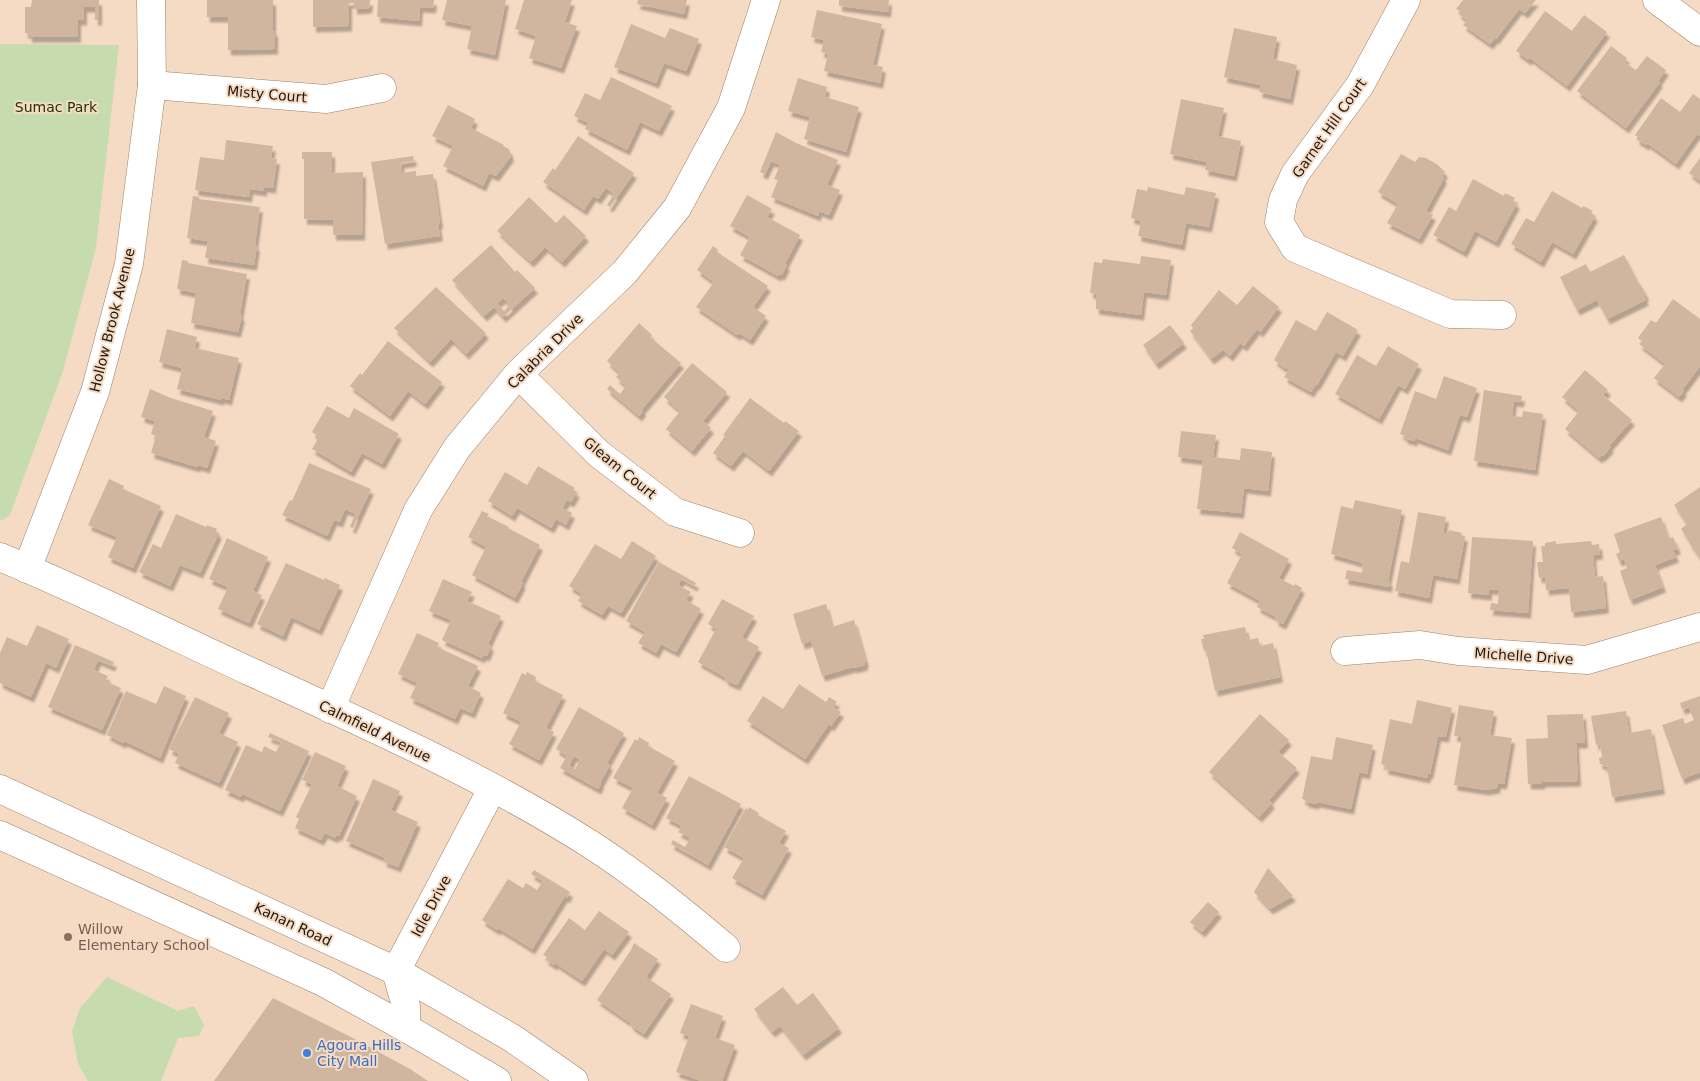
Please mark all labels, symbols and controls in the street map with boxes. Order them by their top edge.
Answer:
street label: Garnet Hill Court [1289,75,1370,181]
street label: Misty Court [226,83,308,105]
park label: Sumac Park [15,99,98,115]
street label: Hollow Brook Avenue [86,246,138,394]
street label: Calabria Drive [504,310,586,392]
street label: Gleam Court [581,434,660,502]
street label: Michelle Drive [1474,645,1574,667]
street label: Calmfield Avenue [316,697,434,765]
street label: Idle Drive [408,873,454,939]
street label: Kanan Road [252,899,334,949]
place label: Willow Elementary School [78,921,210,953]
marker: Willow Elementary School [62,931,74,943]
place label: Agoura Hills City Mall [317,1037,401,1069]
marker: Agoura Hills City Mall [301,1047,313,1059]

